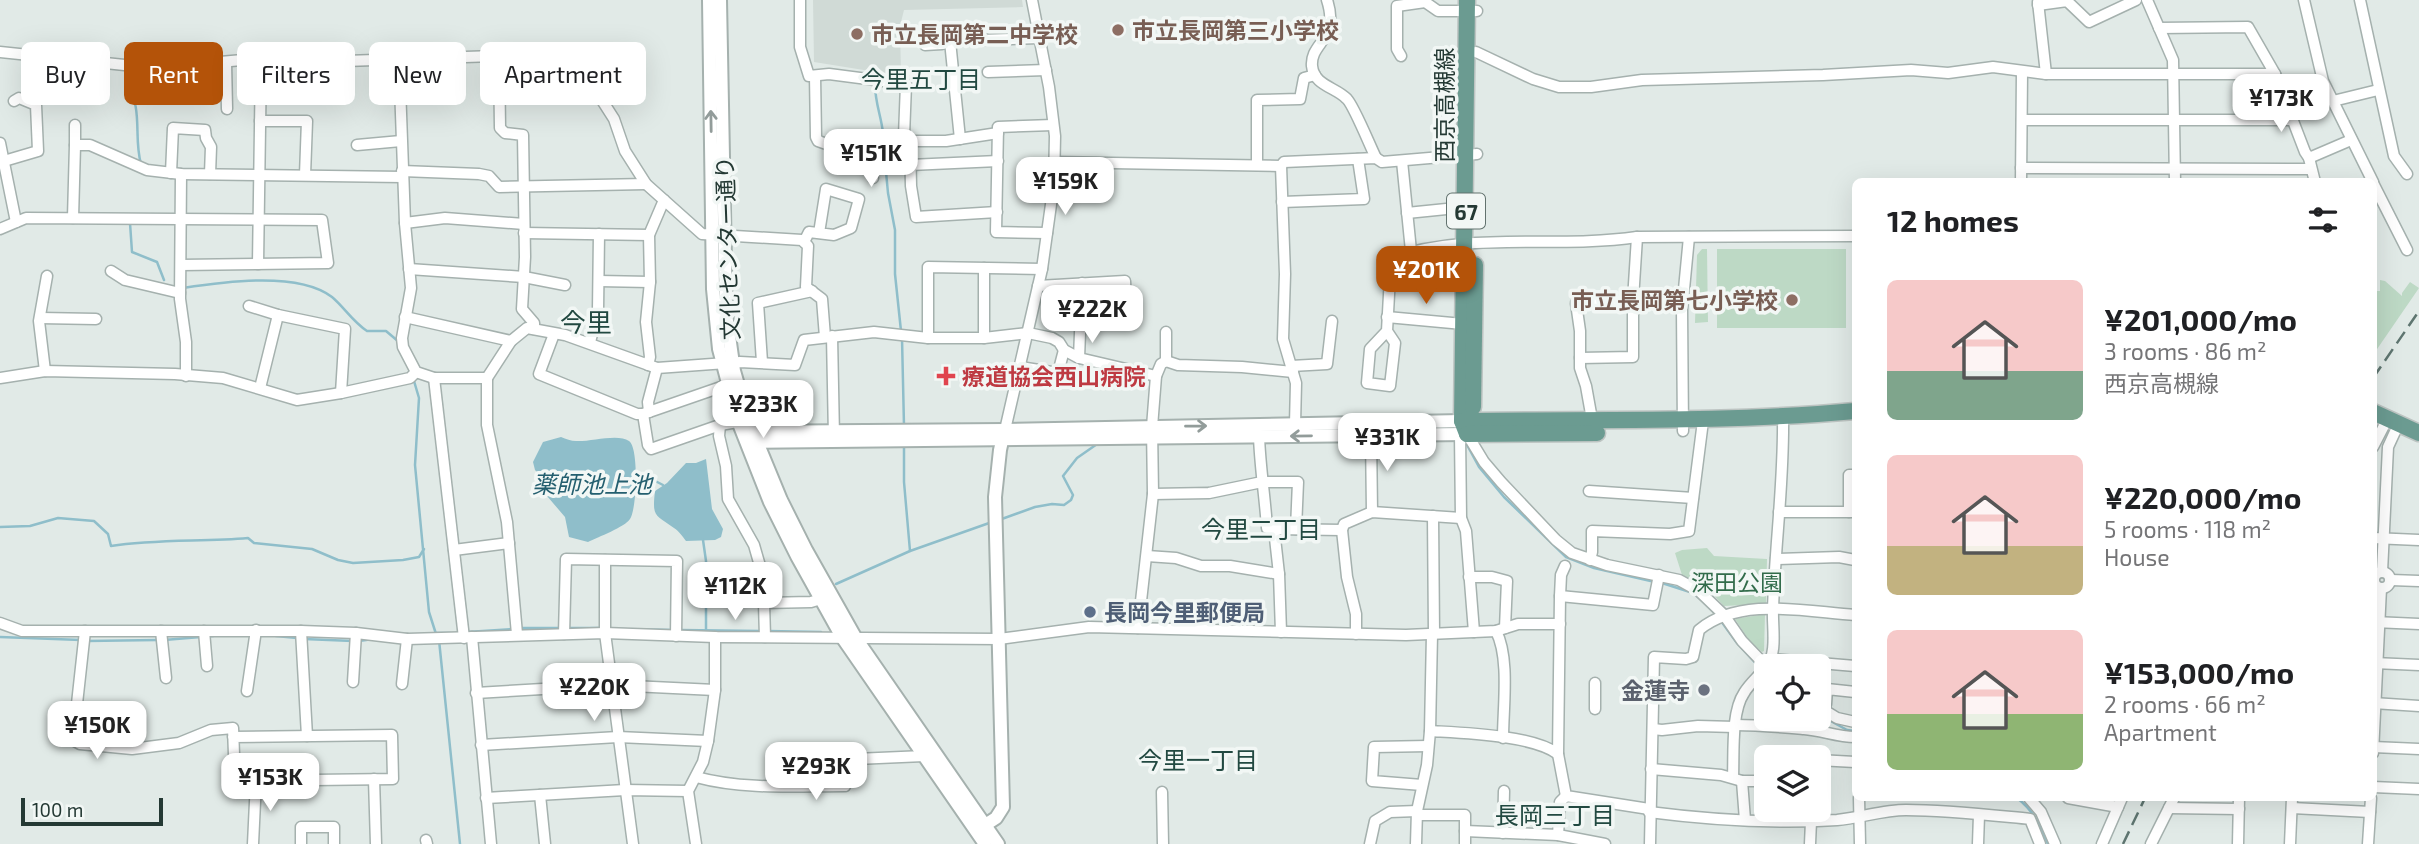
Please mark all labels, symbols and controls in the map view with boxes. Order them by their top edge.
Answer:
place label: 市立長岡第三小学校 [1132,16,1339,44]
place label: 市立長岡第二中学校 [871,20,1078,48]
marker: 市立長岡第三小学校 [1110,22,1126,38]
marker: 市立長岡第二中学校 [849,26,865,42]
chip: Buy [21,42,110,105]
chip: Rent [124,42,223,105]
chip: Filters [237,42,355,105]
chip: New [369,42,466,105]
chip: Apartment [480,42,646,105]
street label: 西京高槻線 [1430,48,1458,163]
district label: 今里五丁目 [861,64,981,93]
pin: ¥173K [2232,74,2330,134]
text: ¥173K [2249,83,2313,111]
one-way arrow [704,110,717,133]
pin: ¥151K [822,130,920,189]
text: ¥151K [840,138,902,166]
street label: 文化センター通り [710,156,744,340]
pin: ¥159K [1016,158,1114,217]
text: ¥159K [1032,166,1098,194]
road number: 67 [1447,194,1485,228]
icon: filters [2304,201,2342,239]
text: 12 homes [1887,202,2019,238]
pin: ¥201K [1377,246,1475,306]
text: ¥201K [1392,255,1460,283]
pin: ¥222K [1043,286,1141,345]
place label: 市立長岡第七小学校 [1571,286,1778,314]
marker: 市立長岡第七小学校 [1784,292,1800,308]
text: ¥222K [1057,294,1127,322]
text: ¥201,000/mo [2104,301,2297,337]
district label: 今里 [560,306,612,337]
icon: home [1943,308,2027,392]
text: 3 rooms · 86 m² [2104,337,2266,365]
place label: 療道協会西山病院 [962,362,1146,390]
marker: 療道協会西山病院 [936,366,956,386]
text: 西京高槻線 [2104,369,2219,397]
pin: ¥233K [714,380,812,440]
text: ¥233K [728,389,798,417]
pin: ¥331K [1338,414,1436,473]
one-way arrow [1184,419,1207,433]
text: ¥331K [1354,422,1420,450]
one-way arrow [1290,429,1313,443]
water label: 薬師池上池 [532,469,654,498]
text: ¥220,000/mo [2104,479,2302,515]
icon: home [1943,483,2027,567]
district label: 今里二丁目 [1201,514,1321,543]
text: 5 rooms · 118 m² [2104,515,2271,543]
text: House [2104,543,2170,571]
pin: ¥112K [686,562,784,622]
park label: 深田公園 [1691,568,1783,596]
text: ¥112K [703,571,767,599]
place label: 長岡今里郵便局 [1104,598,1265,626]
marker: 長岡今里郵便局 [1082,604,1098,620]
map controls [1754,654,1831,822]
button: locate [1754,654,1831,731]
text: ¥153,000/mo [2104,654,2294,690]
icon: home [1943,658,2027,742]
pin: ¥220K [545,664,643,723]
text: ¥220K [558,672,630,700]
place label: 金蓮寺 [1621,676,1690,704]
marker: 金蓮寺 [1696,682,1712,698]
text: 2 rooms · 66 m² [2104,690,2266,718]
pin: ¥150K [48,702,146,761]
text: ¥150K [64,710,131,738]
text: Apartment [2104,718,2217,746]
pin: ¥293K [767,742,865,802]
district label: 今里一丁目 [1138,745,1258,774]
button: layers [1754,745,1831,822]
text: ¥293K [781,751,851,779]
pin: ¥153K [221,754,319,813]
text: ¥153K [237,762,303,790]
scale bar [21,795,163,827]
text: 100 m [32,798,83,821]
district label: 長岡三丁目 [1495,800,1615,829]

